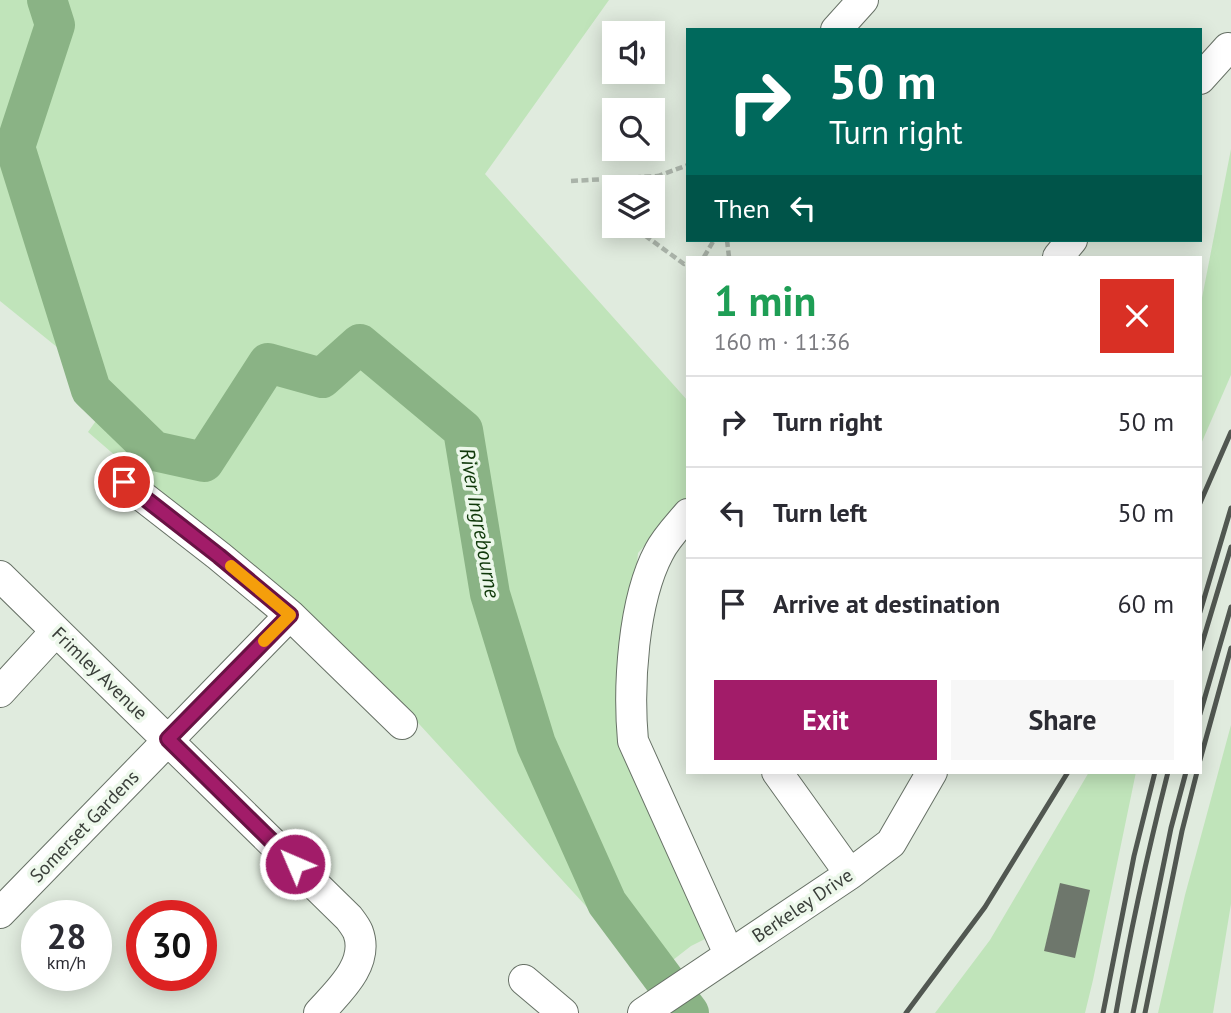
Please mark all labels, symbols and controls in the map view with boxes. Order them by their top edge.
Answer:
map controls [602,21,665,238]
button: sound [602,21,665,84]
text: 50 m [829,49,936,113]
icon: right [714,56,805,147]
button: search [602,98,665,161]
text: Turn right [829,111,963,153]
button: layers [602,175,665,238]
icon: left [784,189,822,227]
text: Then [714,192,770,225]
text: 1 min [714,273,816,328]
button: close [1100,279,1174,353]
text: 160 m · 11:36 [714,327,850,356]
icon: right [714,403,752,441]
text: Turn right [773,405,882,438]
text: 50 m [1118,405,1174,438]
water label: River Ingrebourne [454,446,507,600]
pin [94,452,154,512]
icon: arrive [105,463,143,501]
icon: left [714,494,752,532]
text: Turn left [773,496,867,529]
text: 50 m [1118,496,1174,529]
icon: arrive [714,585,752,623]
text: Arrive at destination [773,587,1000,620]
text: 60 m [1118,587,1174,620]
street label: Frimley Avenue [47,621,153,725]
button: Exit [714,680,937,760]
button: Share [951,680,1174,760]
street label: Somerset Gardens [24,765,144,887]
position arrow [258,827,332,901]
street label: Berkeley Drive [747,863,857,947]
speed limit sign: 30 [126,900,217,991]
text: 28 [47,913,86,959]
text: km/h [47,951,86,974]

